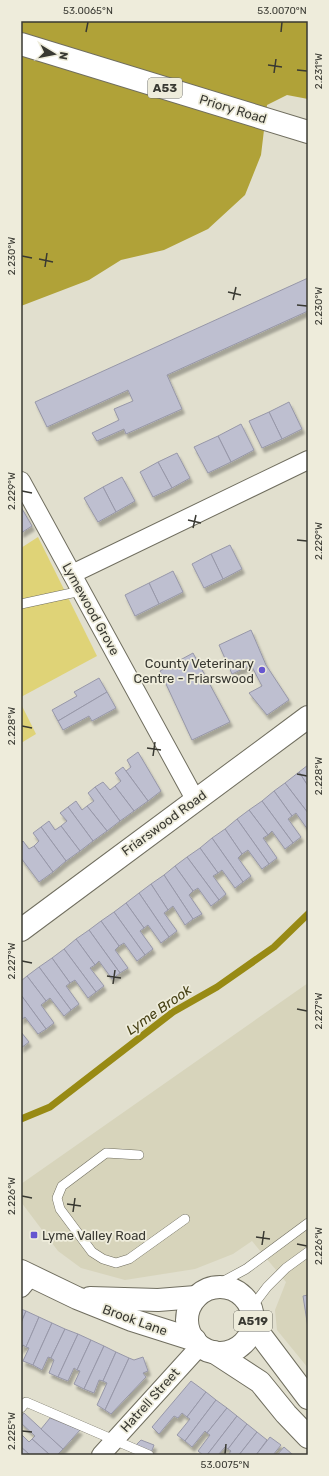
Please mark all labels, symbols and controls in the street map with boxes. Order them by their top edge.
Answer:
text: 53.0065°N [63,5,113,17]
text: 53.0070°N [257,5,307,17]
north arrow [34,34,74,74]
text: N [56,51,70,61]
text: 2.231°W [313,53,325,89]
road number: A53 [148,78,182,98]
street label: Priory Road [197,92,269,126]
text: 2.230°W [6,237,18,275]
text: 2.230°W [313,287,325,325]
text: 2.229°W [6,472,18,510]
text: 2.229°W [313,522,325,560]
street label: Lymewood Grove [59,560,123,658]
place label: County Veterinary Centre - Friarswood [133,656,254,686]
marker: County Veterinary Centre - Friarswood [257,665,267,675]
text: 2.228°W [6,707,18,745]
text: 2.228°W [313,757,325,795]
street label: Friarswood Road [119,787,209,859]
text: 2.227°W [6,942,18,980]
water label: Lyme Brook [123,981,196,1039]
text: 2.227°W [313,992,325,1030]
text: 2.226°W [6,1177,18,1215]
text: 2.226°W [313,1227,325,1265]
place label: Lyme Valley Road [42,1228,146,1243]
marker: Lyme Valley Road [29,1230,39,1240]
street label: Brook Lane [101,1301,169,1339]
road number: A519 [234,1311,272,1331]
street label: Hatrell Street [117,1365,183,1435]
text: 2.225°W [6,1412,18,1450]
text: 53.0075°N [201,1459,250,1471]

